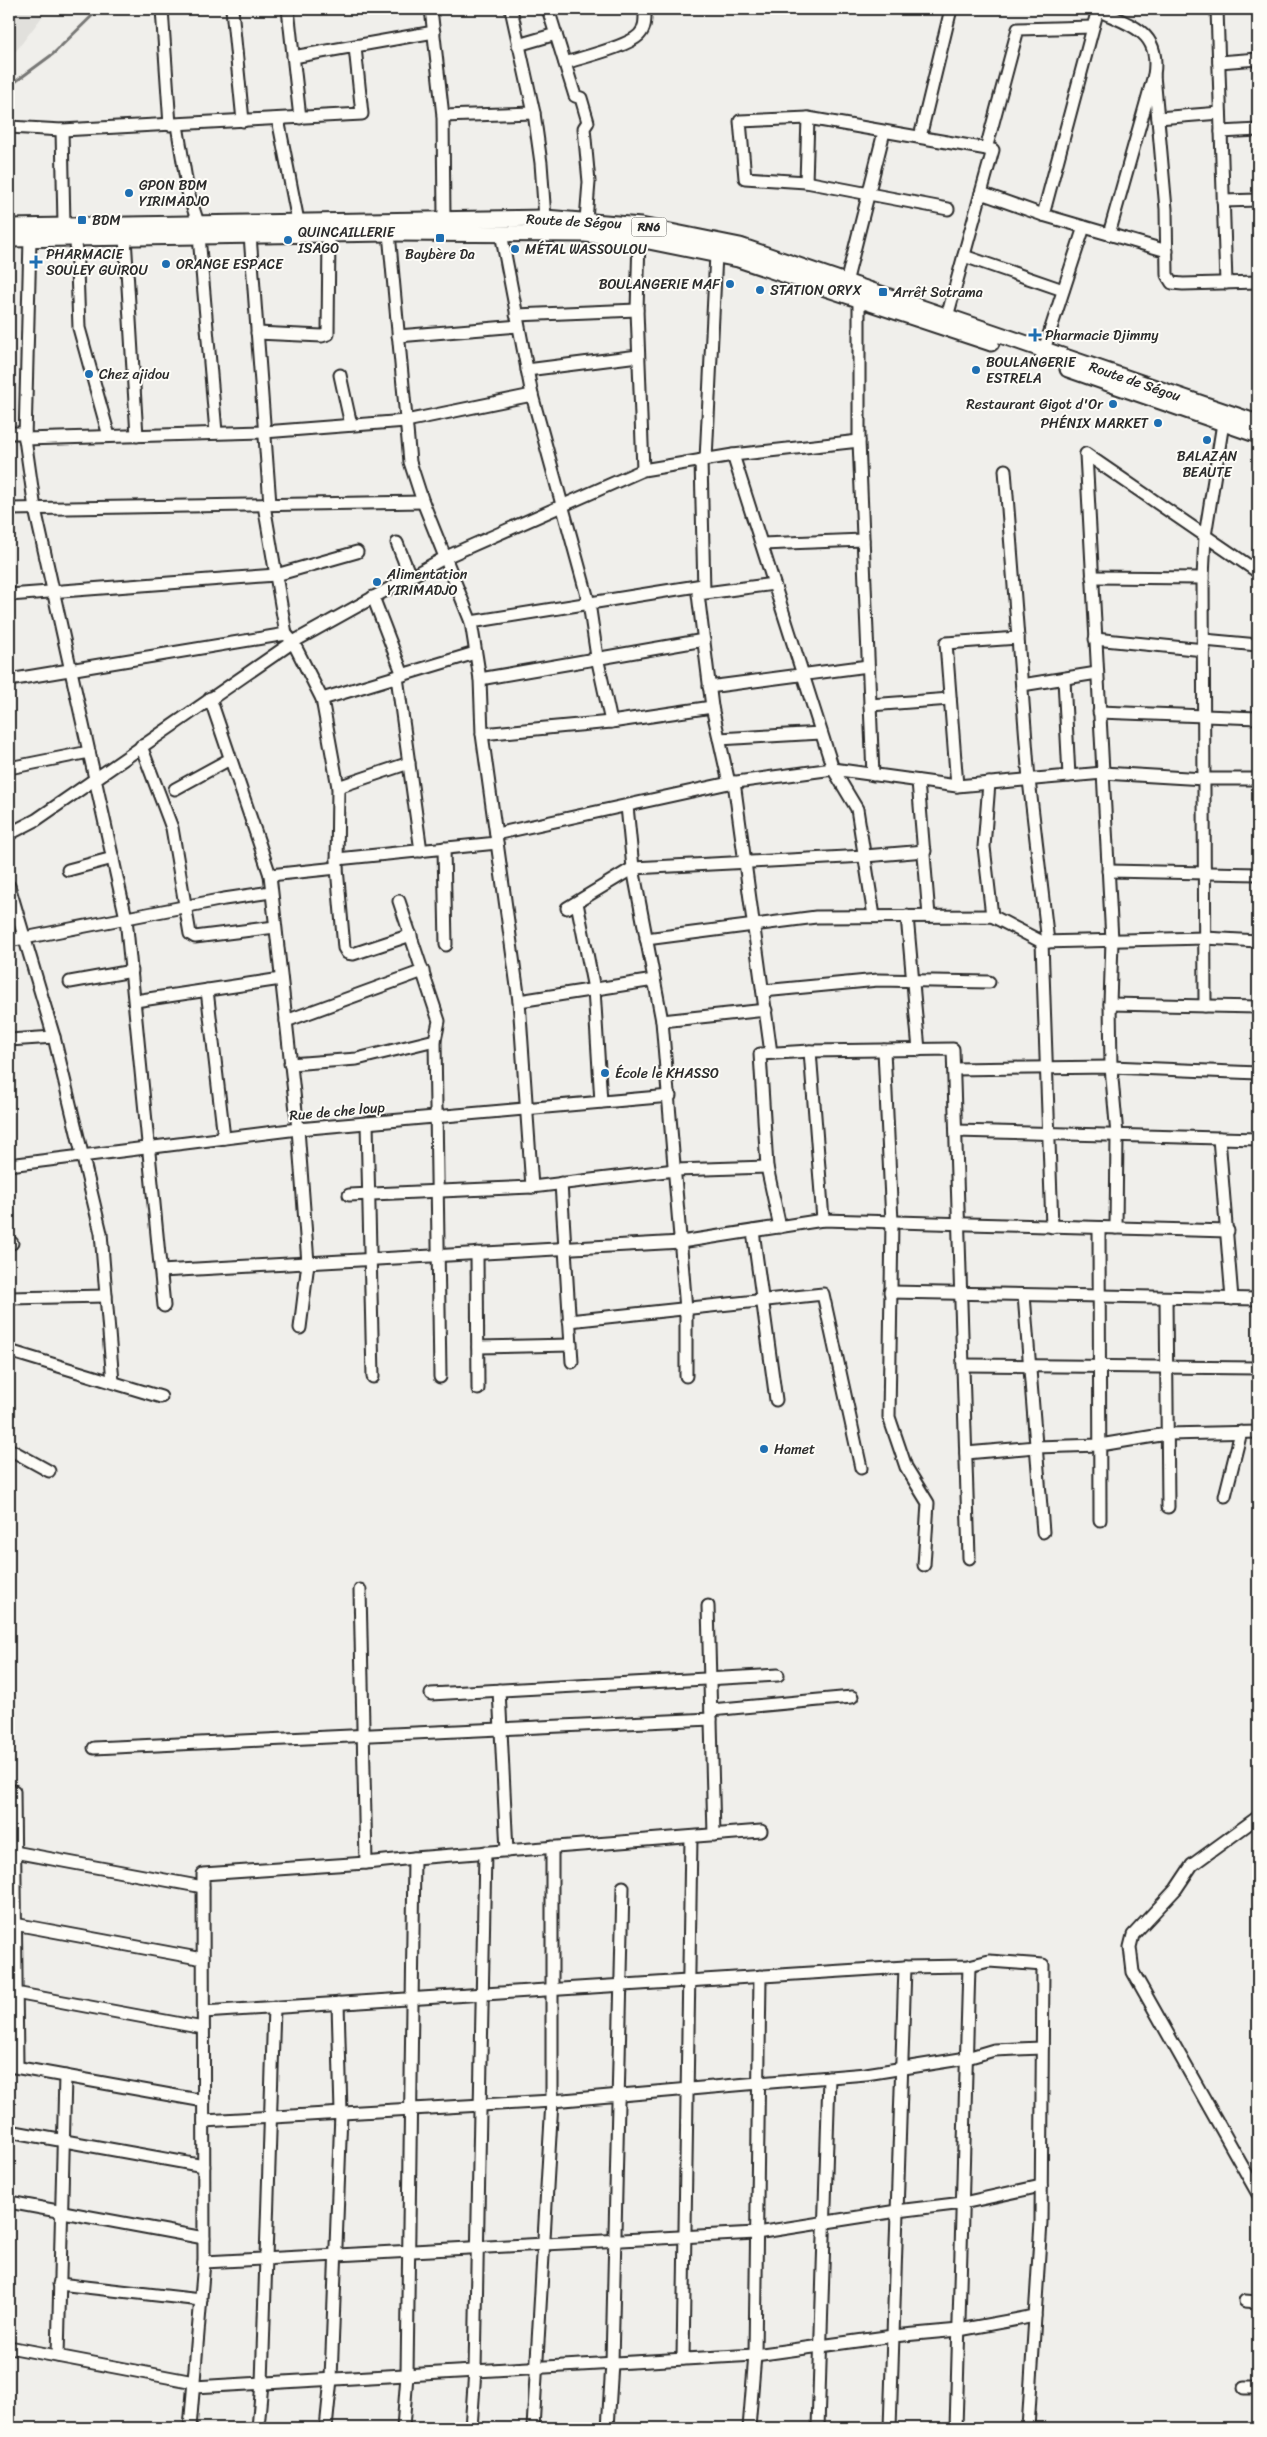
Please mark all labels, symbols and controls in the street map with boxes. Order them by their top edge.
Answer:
place label: GPON BDM YIRIMADJO [139,173,210,214]
marker: GPON BDM YIRIMADJO [123,187,135,199]
street label: Route de Ségou [526,207,623,237]
place label: BDM [92,208,121,233]
marker: BDM [76,214,88,226]
road number: RN6 [632,218,666,236]
place label: QUINCAILLERIE ISAGO [297,220,396,261]
marker: Baybère Da [434,232,446,244]
marker: QUINCAILLERIE ISAGO [282,234,294,246]
place label: MÉTAL WASSOULOU [525,237,647,262]
place label: PHARMACIE SOULEY GUIROU [46,242,149,283]
place label: Baybère Da [405,242,475,267]
marker: MÉTAL WASSOULOU [509,243,521,255]
place label: ORANGE ESPACE [176,252,284,277]
marker: PHARMACIE SOULEY GUIROU [30,256,42,268]
marker: ORANGE ESPACE [160,258,172,270]
place label: BOULANGERIE MAF [599,272,721,297]
marker: BOULANGERIE MAF [724,278,736,290]
place label: STATION ORYX [770,278,862,303]
place label: Arrêt Sotrama [892,280,983,305]
marker: STATION ORYX [754,284,766,296]
marker: Arrêt Sotrama [877,286,889,298]
place label: Pharmacie Djimmy [1045,323,1159,348]
marker: Pharmacie Djimmy [1029,329,1041,341]
place label: BOULANGERIE ESTRELA [986,350,1077,391]
street label: Route de Ségou [1086,354,1185,409]
place label: Chez ajidou [99,362,170,387]
marker: BOULANGERIE ESTRELA [970,364,982,376]
marker: Chez ajidou [83,368,95,380]
place label: Restaurant Gigot d'Or [966,392,1104,417]
marker: Restaurant Gigot d'Or [1107,398,1119,410]
place label: PHÉNIX MARKET [1040,411,1150,436]
marker: PHÉNIX MARKET [1152,417,1164,429]
marker: BALAZAN BEAUTE [1201,434,1213,446]
place label: BALAZAN BEAUTE [1177,444,1238,485]
place label: Alimentation YIRIMADJO [386,562,468,603]
marker: Alimentation YIRIMADJO [371,576,383,588]
place label: École le KHASSO [615,1061,719,1086]
marker: École le KHASSO [599,1067,611,1079]
street label: Rue de che loup [288,1095,386,1128]
place label: Hamet [774,1437,815,1462]
marker: Hamet [758,1443,770,1455]

